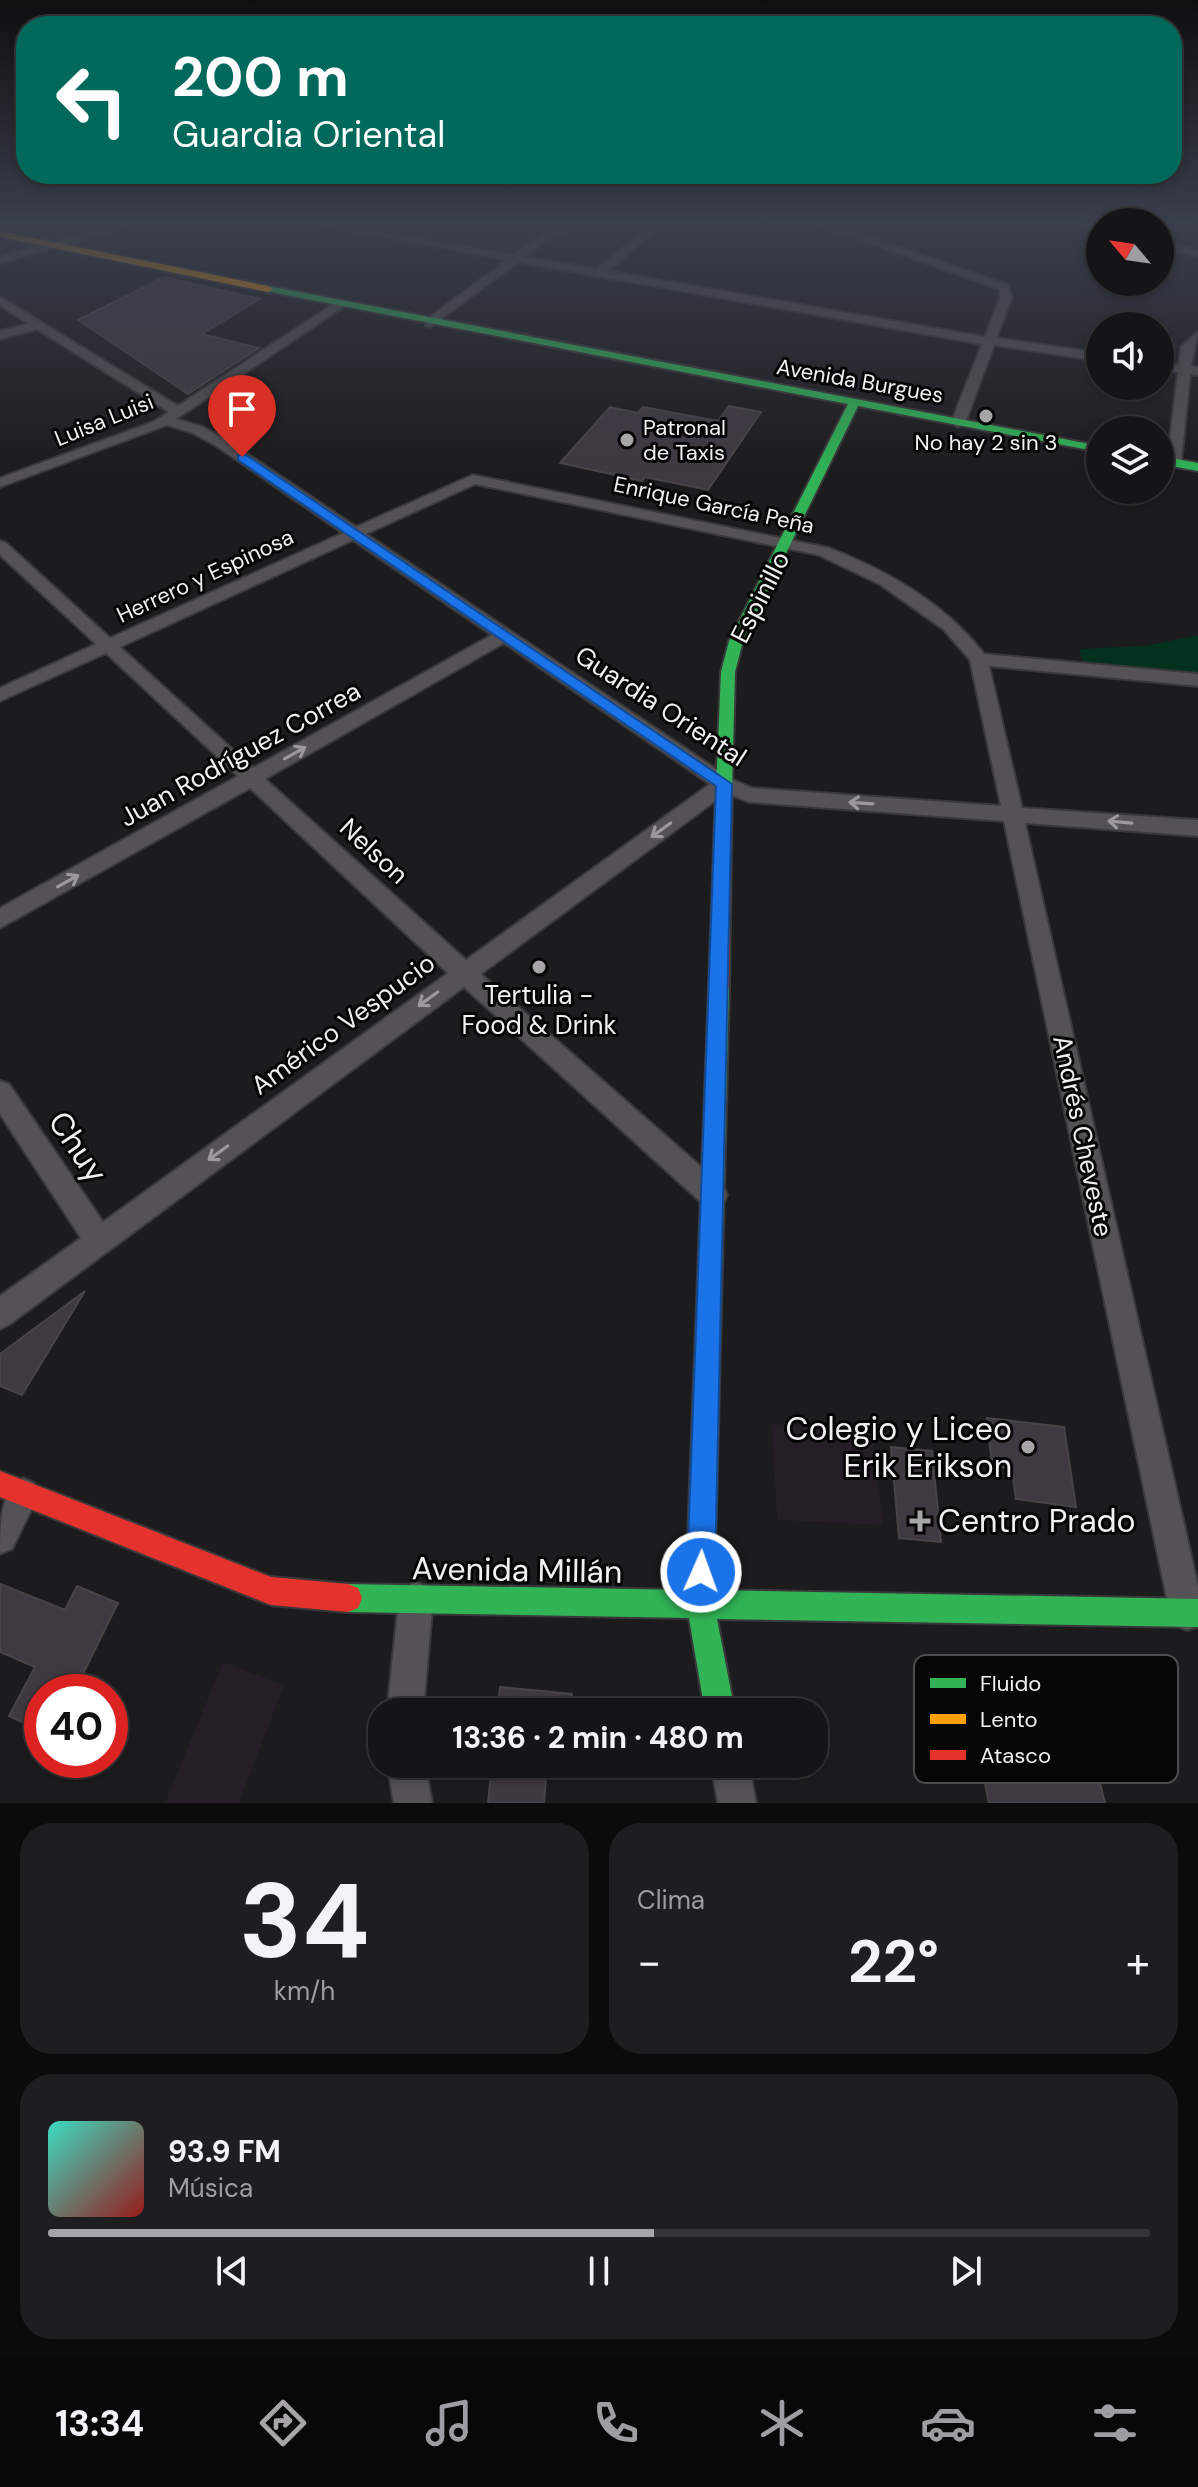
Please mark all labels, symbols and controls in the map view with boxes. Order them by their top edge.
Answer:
text: 200 m [172,40,349,113]
icon: left [40,48,144,152]
text: Guardia Oriental [172,111,445,158]
north arrow [1086,208,1174,296]
map controls [1086,208,1174,504]
button: sound [1086,312,1174,400]
street label: Avenida Burgues [774,352,946,410]
pin [208,375,276,457]
street label: Luisa Luisi [50,387,158,453]
icon: arrive [220,387,264,431]
marker: No hay 2 sin 3 [977,407,995,425]
place label: Patronal de Taxis [643,413,726,467]
button: layers [1086,416,1174,504]
place label: No hay 2 sin 3 [915,428,1057,457]
marker: Patronal de Taxis [618,431,636,449]
street label: Enrique García Peña [611,470,817,540]
street label: Herrero y Espinosa [112,522,298,630]
street label: Espinillo [723,545,797,649]
street label: Guardia Oriental [569,638,753,774]
street label: Juan Rodríguez Correa [113,674,367,834]
one-way arrow [282,745,306,760]
one-way arrow [848,795,875,810]
street label: Nelson [332,811,416,891]
one-way arrow [1107,814,1134,829]
one-way arrow [651,821,672,838]
one-way arrow [56,873,79,889]
street label: Américo Vespucio [244,946,442,1102]
marker: Tertulia - Food & Drink [530,958,548,976]
place label: Tertulia - Food & Drink [461,978,617,1042]
one-way arrow [417,991,439,1007]
street label: Andrés Cheveste [1045,1032,1121,1240]
street label: Chuy [39,1103,117,1191]
one-way arrow [208,1144,229,1161]
place label: Colegio y Liceo Erik Erikson [786,1408,1012,1487]
marker: Colegio y Liceo Erik Erikson [1019,1438,1037,1456]
place label: Centro Prado [938,1500,1136,1542]
marker: Centro Prado [909,1510,931,1532]
position arrow [659,1530,743,1614]
street label: Avenida Millán [411,1547,623,1593]
legend [914,1655,1178,1783]
text: Fluido [980,1669,1041,1698]
speed limit sign: 40 [24,1674,128,1778]
text: Lento [980,1705,1038,1734]
text: 13:36 · 2 min · 480 m [452,1718,744,1757]
text: Atasco [980,1741,1051,1770]
text: 34 [239,1854,370,1989]
text: Clima [637,1883,705,1917]
text: 22° [848,1922,939,2001]
text: − [637,1933,661,1991]
text: + [1126,1933,1150,1991]
text: km/h [274,1974,335,2008]
text: 93.9 FM [168,2132,281,2171]
text: Música [168,2171,253,2205]
icon: previous [210,2249,254,2293]
icon: pause [577,2249,621,2293]
icon: next [944,2249,988,2293]
icon: directions [255,2395,311,2451]
icon: music [421,2395,477,2451]
icon: phone [588,2395,644,2451]
icon: climate [754,2395,810,2451]
icon: car [920,2395,976,2451]
icon: filters [1087,2395,1143,2451]
text: 13:34 [55,2400,144,2447]

